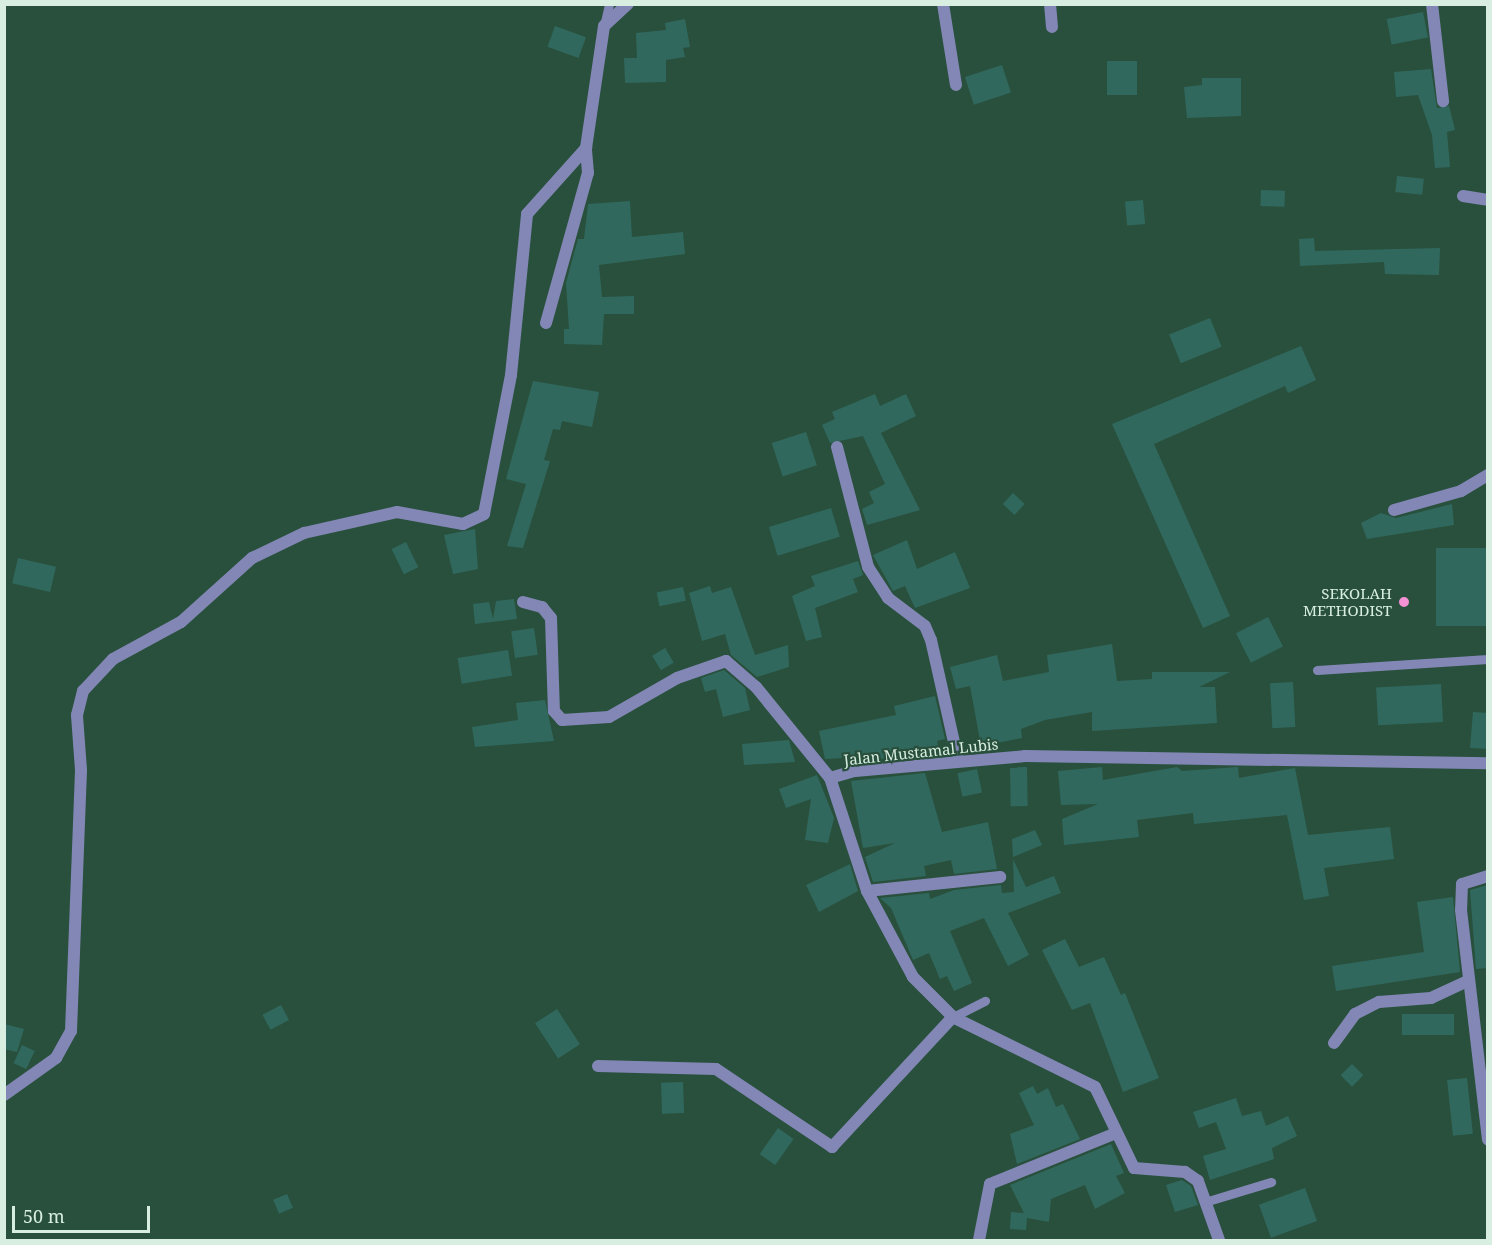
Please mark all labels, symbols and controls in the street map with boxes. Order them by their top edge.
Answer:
place label: SEKOLAH METHODIST [1303,584,1392,619]
marker: SEKOLAH METHODIST [1397,595,1411,609]
street label: Jalan Mustamal Lubis [843,735,999,769]
scale bar [15,1194,153,1232]
text: 50 m [23,1204,65,1228]

